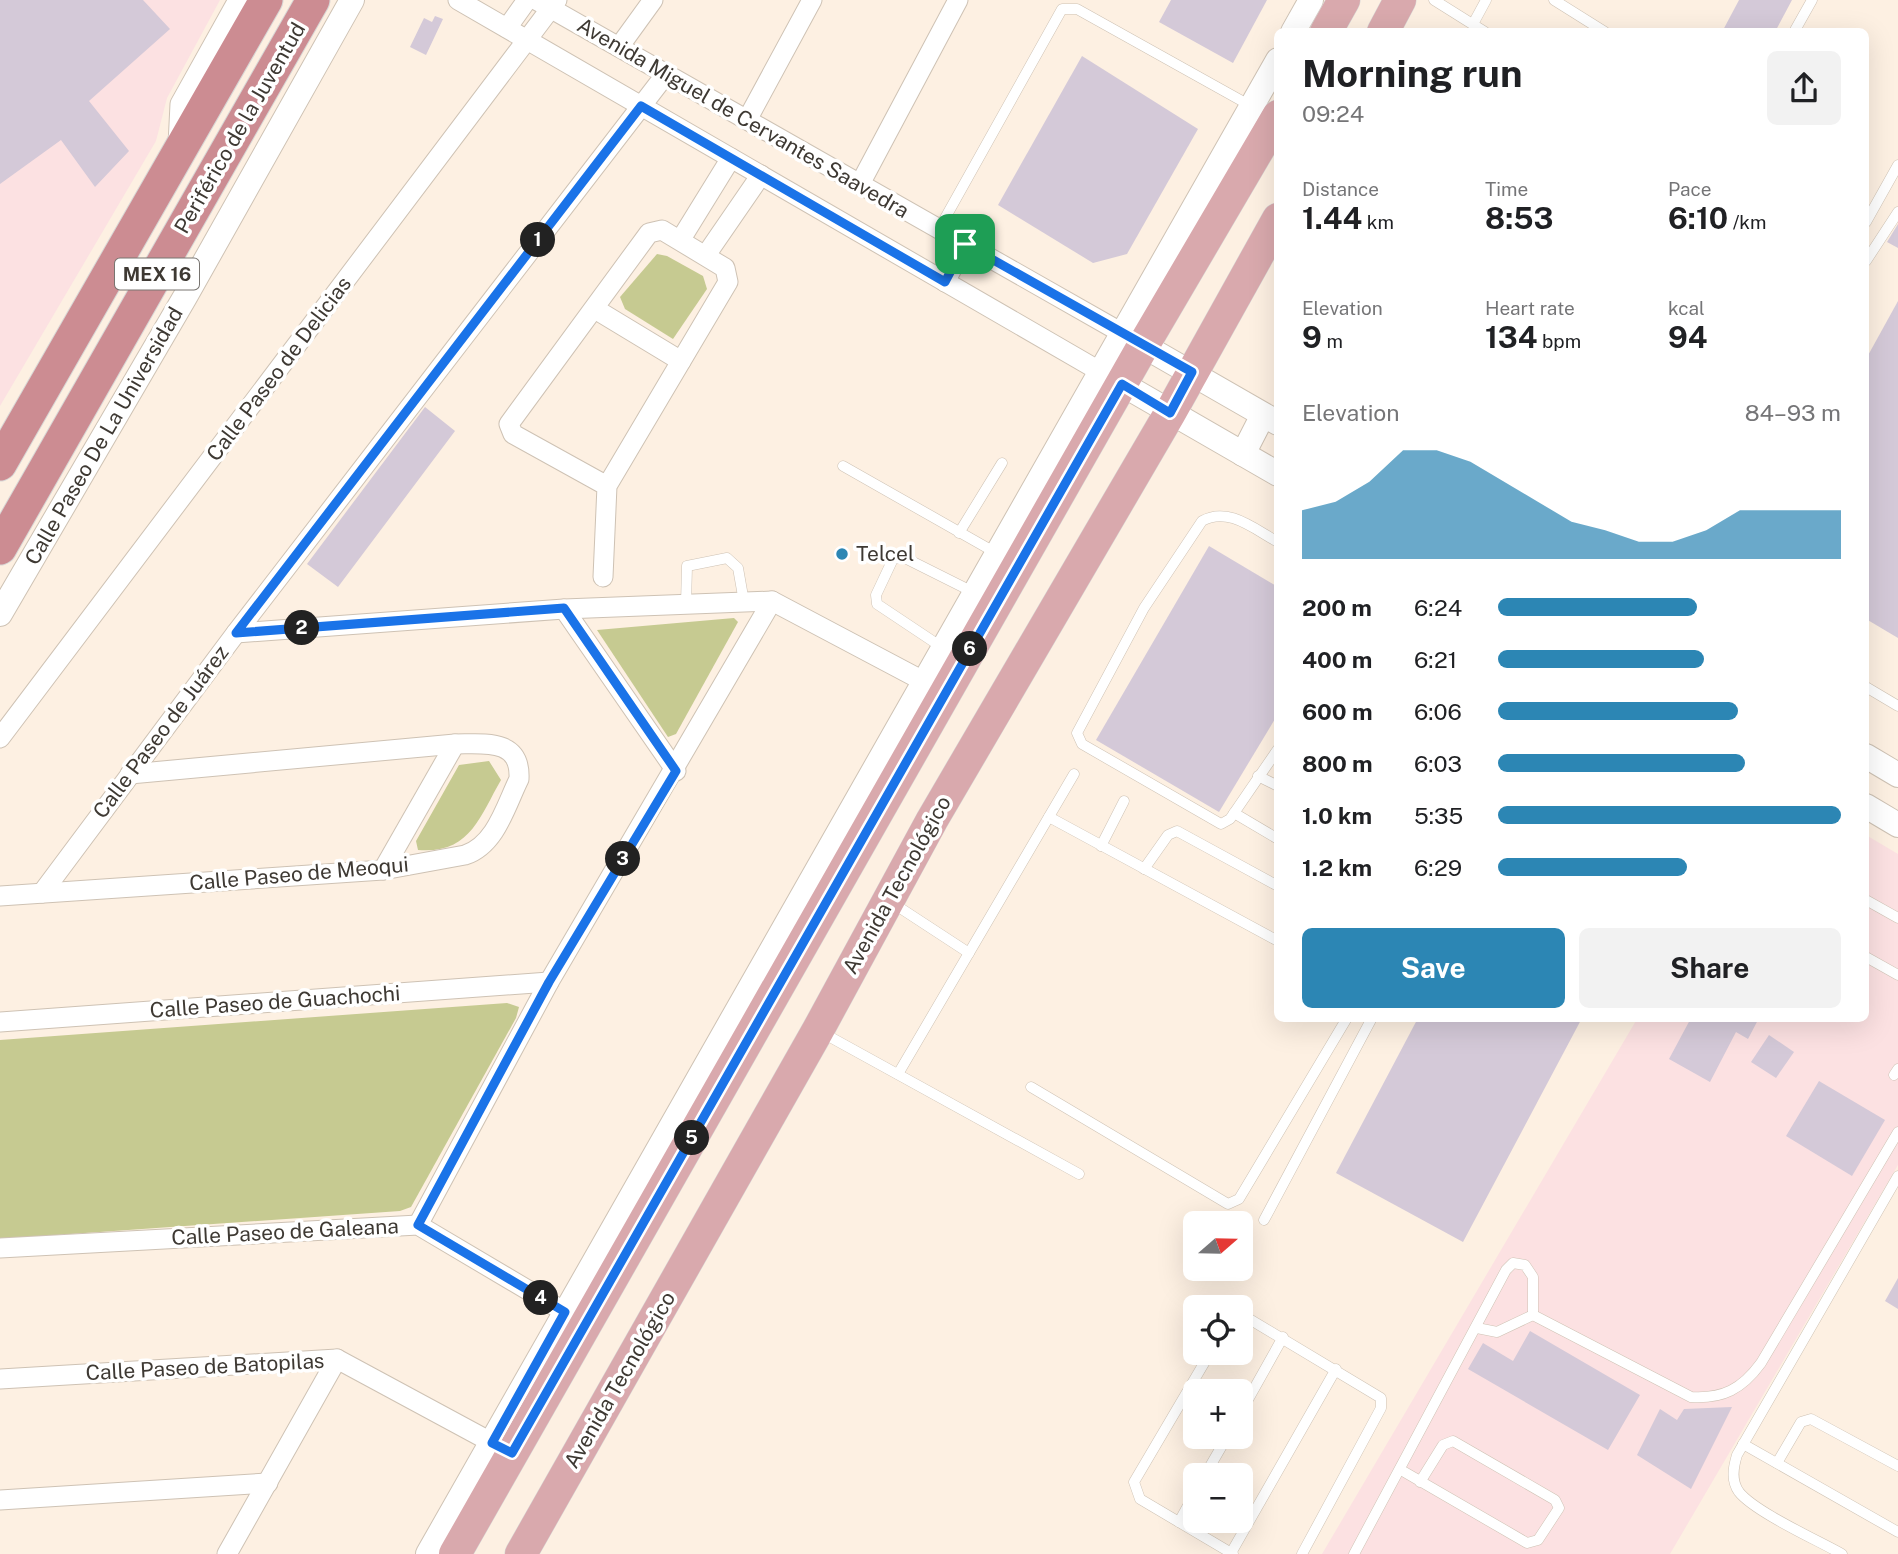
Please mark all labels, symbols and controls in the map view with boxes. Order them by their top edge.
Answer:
street label: Avenida Miguel de Cervantes Saavedra [573,12,913,223]
street label: Periférico de la Juventud [169,18,310,238]
text: Morning run [1302,51,1523,96]
button: share [1767,51,1841,125]
text: 09:24 [1302,100,1364,127]
text: Distance [1302,178,1379,200]
text: Time [1485,178,1528,200]
text: Pace [1668,178,1711,200]
text: 1.44 [1302,200,1362,236]
text: 8:53 [1485,200,1553,236]
text: 6:10 [1668,200,1728,236]
text: km [1362,211,1394,233]
text: /km [1728,211,1766,233]
pin [935,214,995,274]
pin: 1 [520,222,556,258]
icon: arrive [946,225,984,263]
text: 1 [533,228,542,250]
road number: MEX 16 [115,258,199,290]
street label: Calle Paseo de Delicias [201,272,356,466]
text: Elevation [1302,297,1383,319]
text: Heart rate [1485,297,1575,319]
text: kcal [1668,297,1705,319]
street label: Calle Paseo De La Universidad [19,302,188,569]
text: 9 [1302,319,1322,355]
text: 134 [1485,319,1537,355]
text: 94 [1668,319,1707,355]
text: m [1322,330,1343,352]
text: bpm [1537,330,1581,352]
text: Elevation [1302,399,1400,426]
text: 84–93 m [1745,399,1841,426]
place label: Telcel [856,541,914,566]
marker: Telcel [834,546,850,562]
text: 200 m [1302,594,1372,621]
text: 6:24 [1414,594,1462,621]
pin: 2 [284,610,320,646]
text: 2 [295,616,308,638]
pin: 6 [953,632,988,666]
text: 6 [963,637,976,659]
street label: Calle Paseo de Juárez [88,640,234,823]
text: 400 m [1302,646,1372,673]
text: 6:21 [1414,646,1457,673]
text: 600 m [1302,698,1372,725]
text: 6:06 [1414,698,1462,725]
text: 800 m [1302,750,1373,777]
text: 6:03 [1414,750,1462,777]
street label: Avenida Tecnológico [837,791,956,978]
text: 1.0 km [1302,802,1372,829]
text: 5:35 [1414,802,1463,829]
pin: 3 [606,842,640,876]
text: 3 [616,847,629,869]
street label: Calle Paseo de Meoqui [188,851,410,896]
text: 1.2 km [1302,854,1372,881]
text: 6:29 [1414,854,1462,881]
button: Save [1302,928,1565,1008]
button: Share [1579,928,1841,1008]
street label: Calle Paseo de Guachochi [149,980,401,1023]
pin: 5 [674,1120,710,1156]
text: 5 [685,1126,698,1148]
north arrow [1183,1211,1253,1281]
map controls [1183,1211,1253,1533]
street label: Calle Paseo de Galeana [171,1213,399,1250]
pin: 4 [524,1280,558,1316]
text: 4 [534,1286,547,1308]
street label: Avenida Tecnológico [559,1287,680,1473]
button: locate [1183,1295,1253,1365]
street label: Calle Paseo de Batopilas [85,1348,325,1385]
button: + [1183,1379,1253,1449]
button: − [1183,1463,1253,1533]

